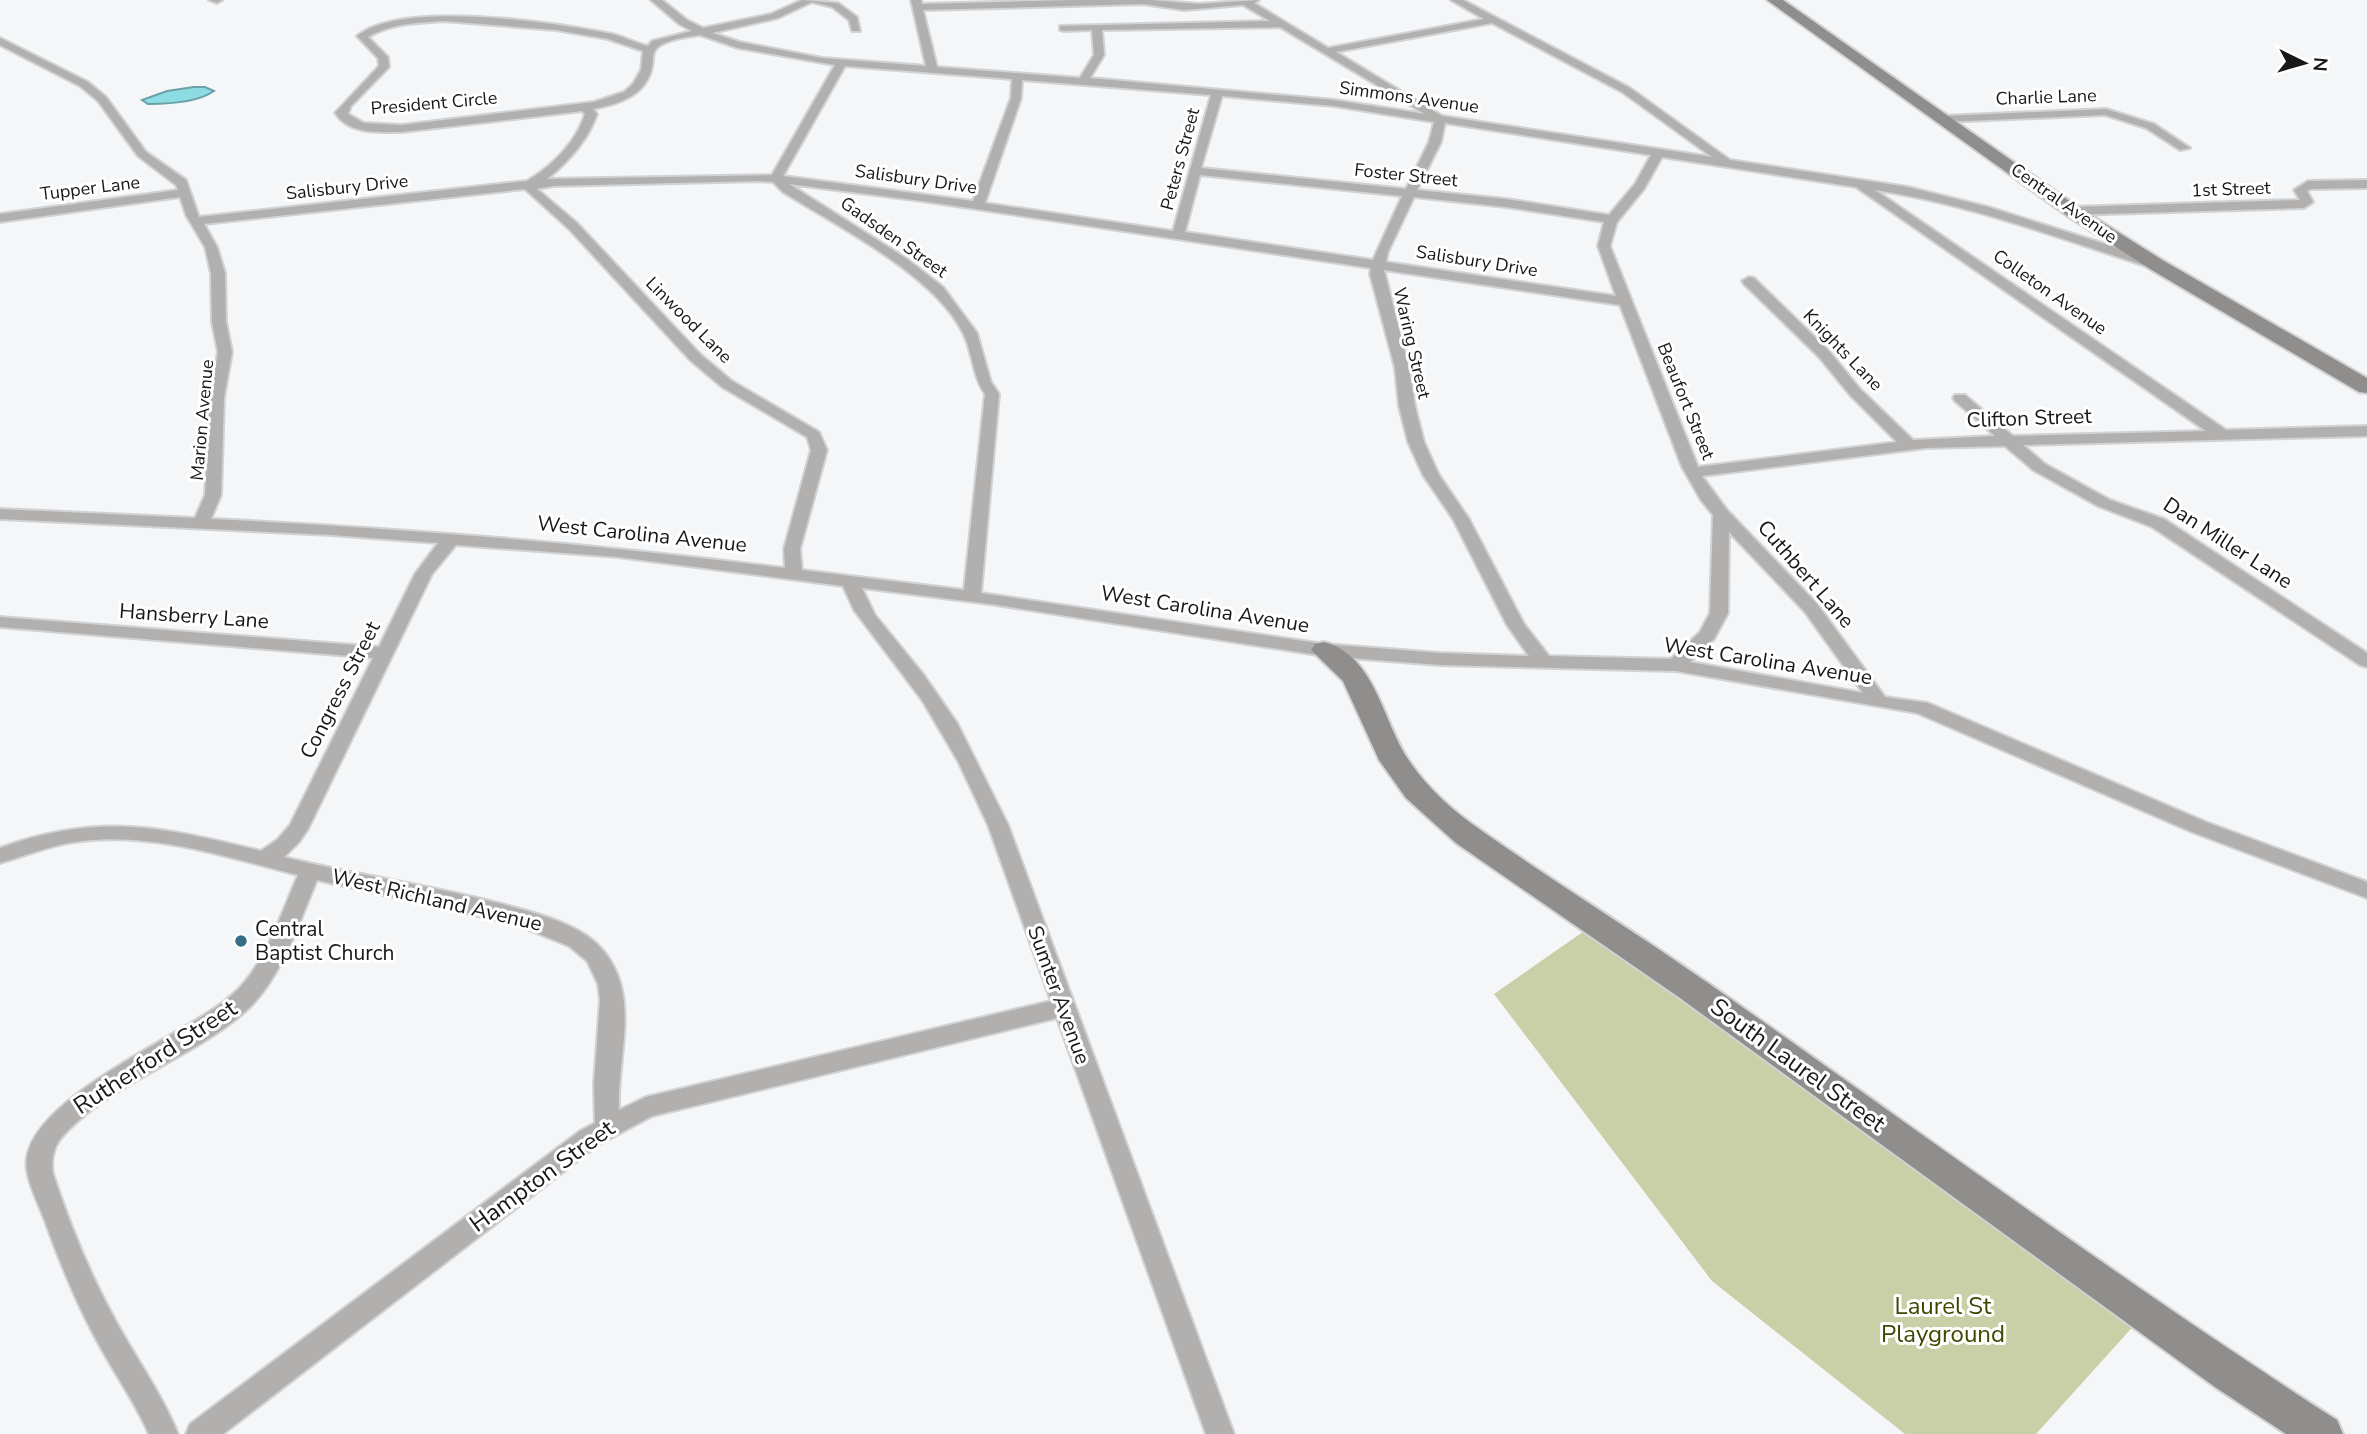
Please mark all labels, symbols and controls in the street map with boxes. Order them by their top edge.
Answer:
north arrow [2269,28,2339,98]
text: N [2306,56,2334,73]
street label: Simmons Avenue [1338,75,1480,119]
street label: Charlie Lane [1995,83,2097,111]
street label: President Circle [370,86,498,120]
street label: Peters Street [1155,104,1205,213]
street label: Central Avenue [2006,157,2122,249]
street label: Foster Street [1353,158,1460,192]
street label: Salisbury Drive [853,159,979,199]
street label: Salisbury Drive [285,169,409,205]
street label: Tupper Lane [39,170,141,206]
street label: 1st Street [2191,176,2272,202]
street label: Gadsden Street [836,191,953,283]
street label: Salisbury Drive [1414,240,1540,282]
street label: Colleton Avenue [1988,244,2112,340]
street label: Linwood Lane [640,271,738,369]
street label: Waring Street [1388,285,1437,402]
street label: Knights Lane [1798,304,1888,396]
street label: Beaufort Street [1652,339,1721,464]
street label: Marion Avenue [185,358,219,482]
street label: Clifton Street [1966,402,2093,434]
street label: Dan Miller Lane [2158,491,2298,595]
street label: West Carolina Avenue [536,509,748,559]
street label: Cuthbert Lane [1751,514,1861,634]
street label: West Carolina Avenue [1099,579,1311,639]
street label: Hansberry Lane [118,597,270,635]
street label: Congress Street [293,616,387,764]
street label: West Carolina Avenue [1662,631,1874,691]
street label: West Richland Avenue [329,862,545,938]
place label: Central Baptist Church [255,915,394,967]
street label: Sumter Avenue [1021,922,1097,1068]
marker: Central Baptist Church [233,933,249,949]
street label: South Laurel Street [1704,991,1892,1140]
street label: Rutherford Street [67,992,243,1122]
street label: Hampton Street [463,1112,622,1240]
park label: Laurel St Playground [1881,1290,2005,1350]

